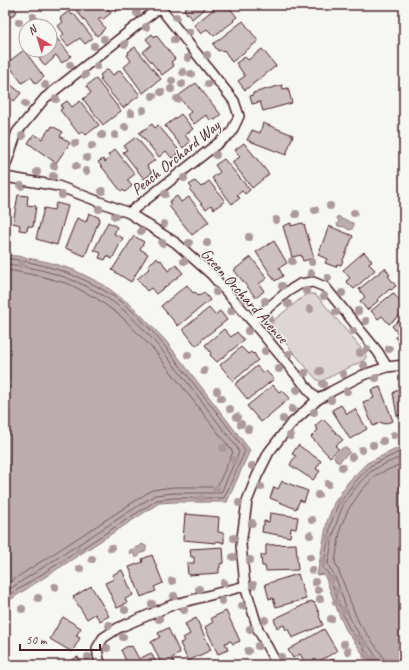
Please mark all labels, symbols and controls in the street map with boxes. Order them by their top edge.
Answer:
north arrow [18,18,58,58]
text: N [25,21,41,38]
street label: Peach Orchard Way [127,115,225,200]
street label: Green Orchard Avenue [196,244,294,349]
scale bar [20,626,100,652]
text: 50 m [26,632,48,648]

